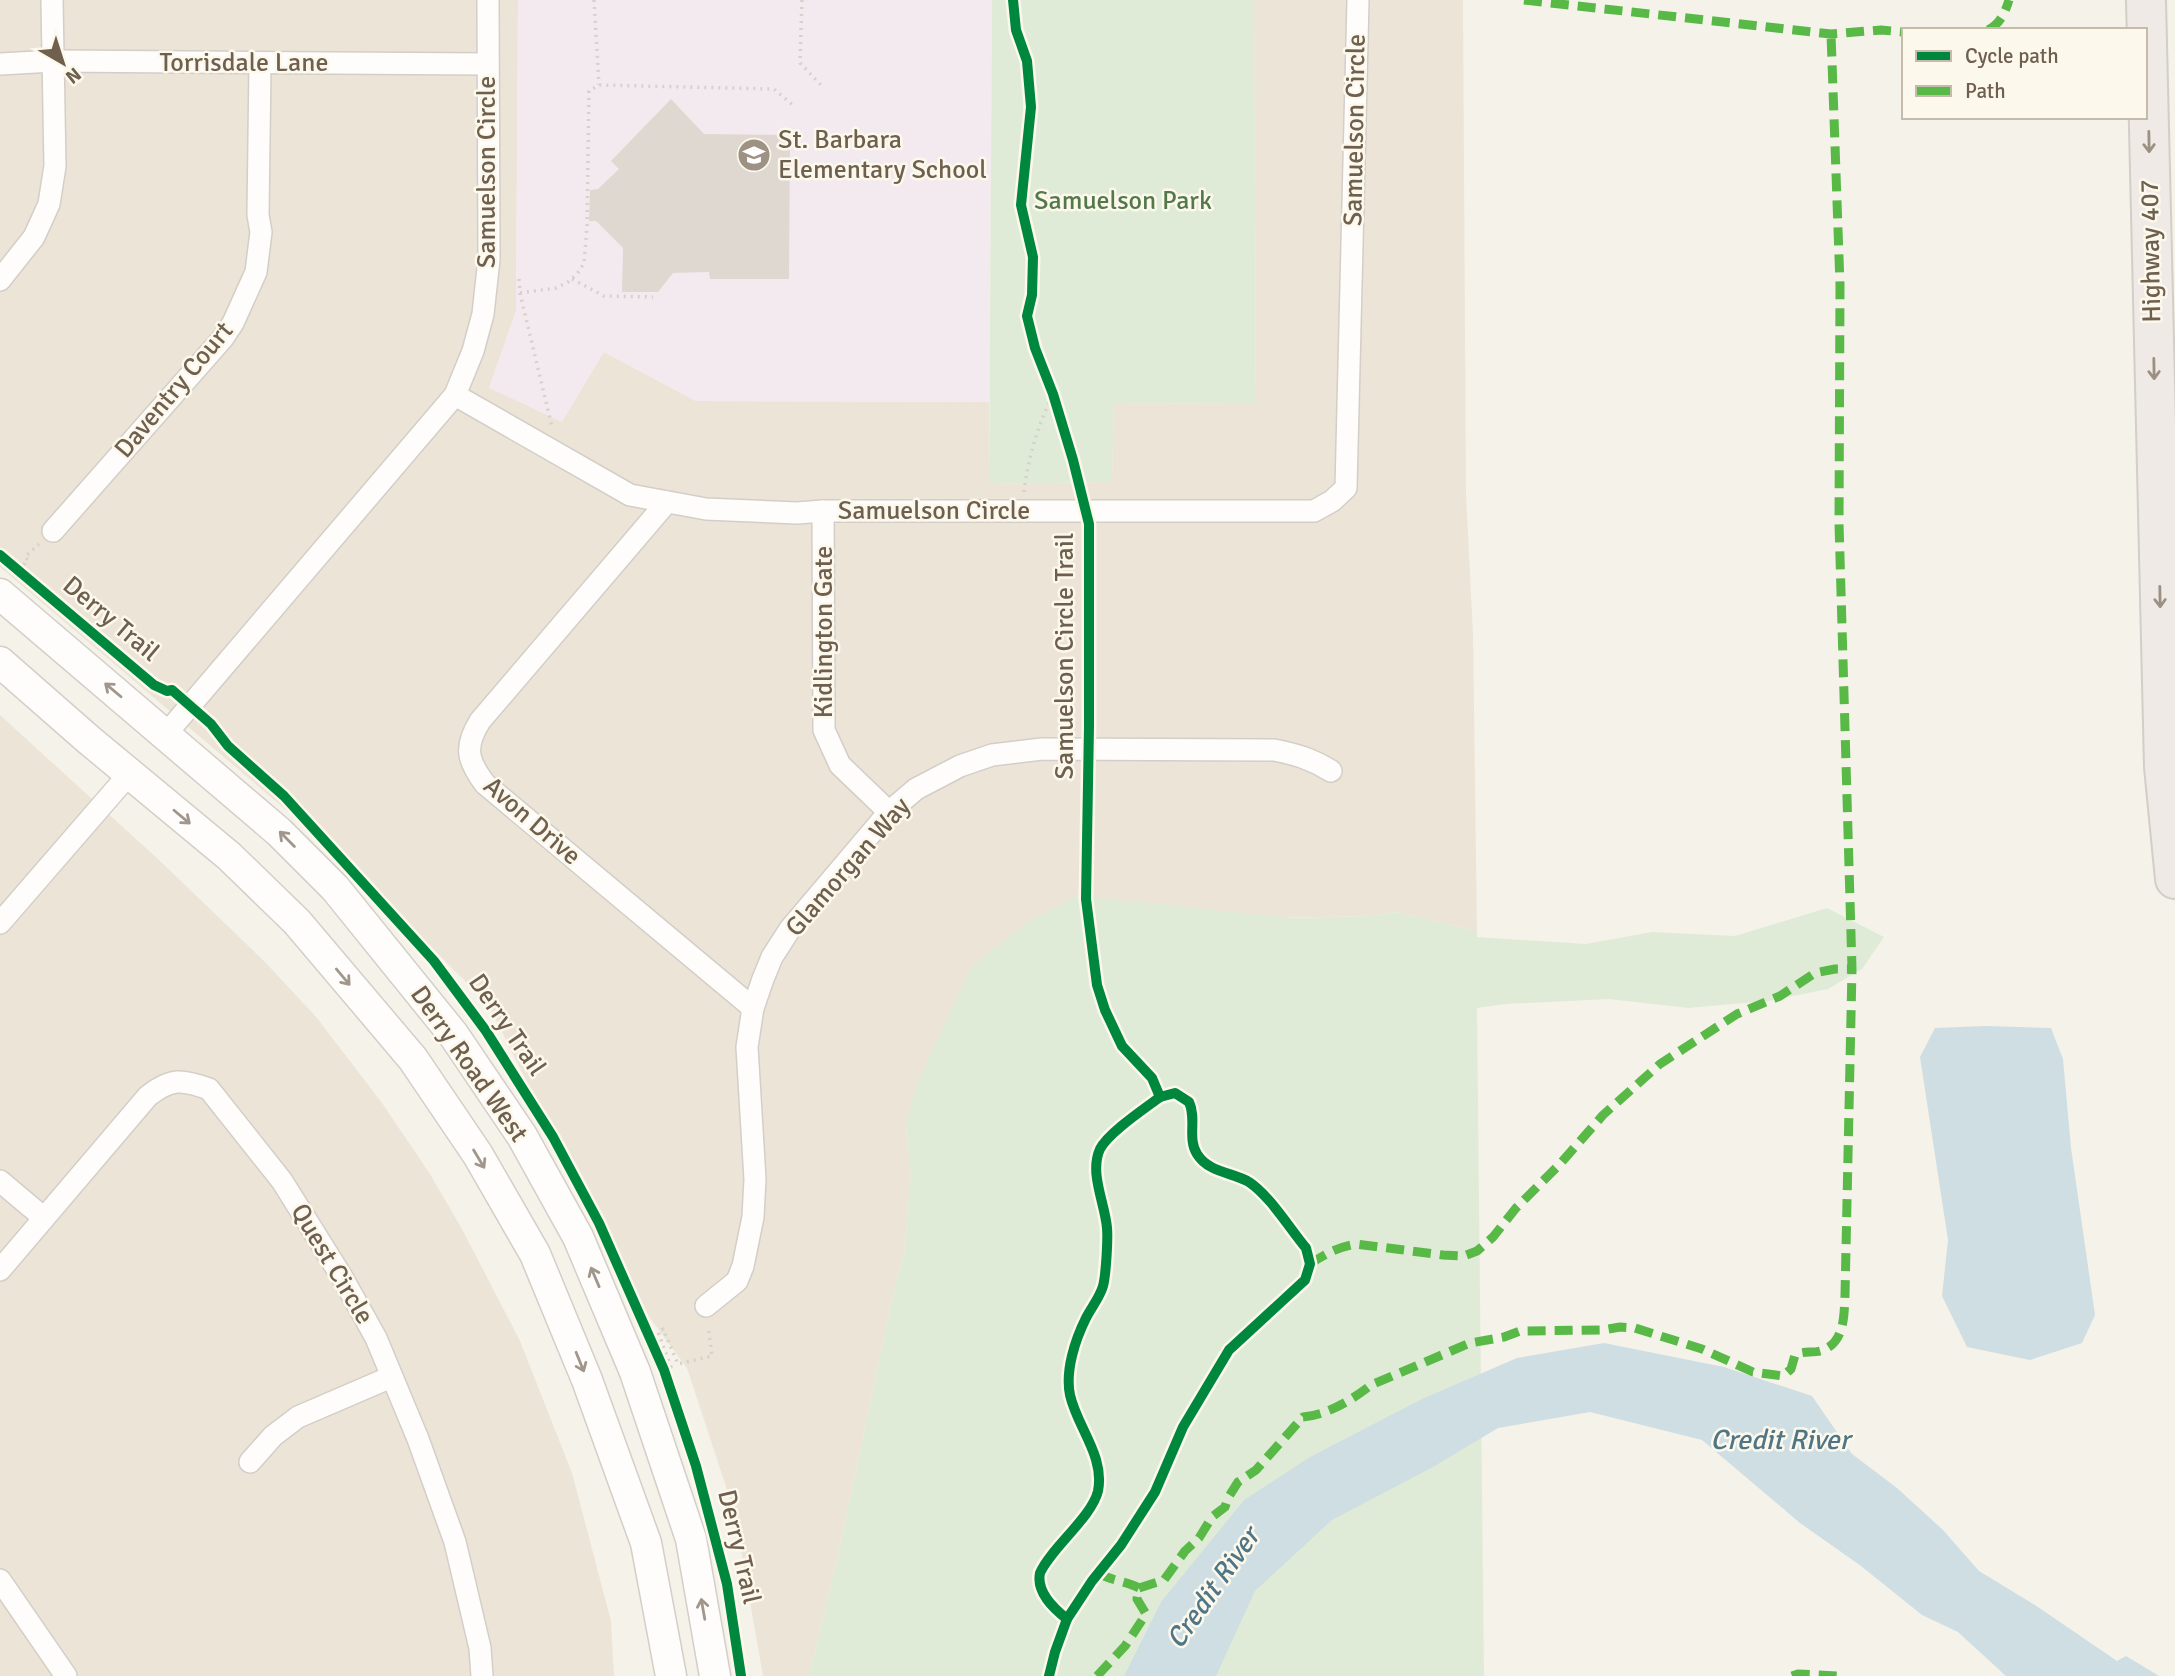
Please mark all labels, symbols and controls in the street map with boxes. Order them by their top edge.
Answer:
north arrow [28,28,98,98]
legend [1902,28,2147,119]
street label: Samuelson Circle [1337,34,1373,226]
text: Cycle path [1965,43,2059,69]
street label: Torrisdale Lane [160,47,328,79]
text: N [60,62,86,89]
street label: Samuelson Circle [471,76,503,268]
text: Path [1965,78,2006,104]
place label: St. Barbara Elementary School [778,124,987,186]
one-way arrow [2142,130,2155,153]
school or university icon: St. Barbara Elementary School [735,136,773,174]
street label: Highway 407 [2134,179,2168,323]
park label: Samuelson Park [1034,185,1212,217]
street label: Daventry Court [108,315,240,465]
one-way arrow [2148,357,2161,380]
street label: Samuelson Circle [838,495,1030,527]
street label: Samuelson Circle Trail [1049,533,1081,779]
street label: Kidlington Gate [808,546,840,718]
street label: Derry Trail [56,569,166,669]
one-way arrow [2153,585,2167,608]
one-way arrow [105,682,123,698]
street label: Avon Drive [477,770,587,872]
street label: Glamorgan Way [779,791,917,943]
one-way arrow [173,809,191,825]
one-way arrow [279,831,296,848]
one-way arrow [335,967,351,985]
street label: Derry Trail [461,968,553,1082]
street label: Derry Road West [403,980,535,1148]
one-way arrow [473,1148,487,1168]
street label: Quest Circle [284,1198,380,1330]
one-way arrow [587,1267,600,1288]
one-way arrow [574,1351,587,1372]
water label: Credit River [1710,1423,1854,1457]
street label: Derry Trail [710,1487,768,1607]
water label: Credit River [1159,1518,1269,1655]
one-way arrow [696,1598,709,1621]

